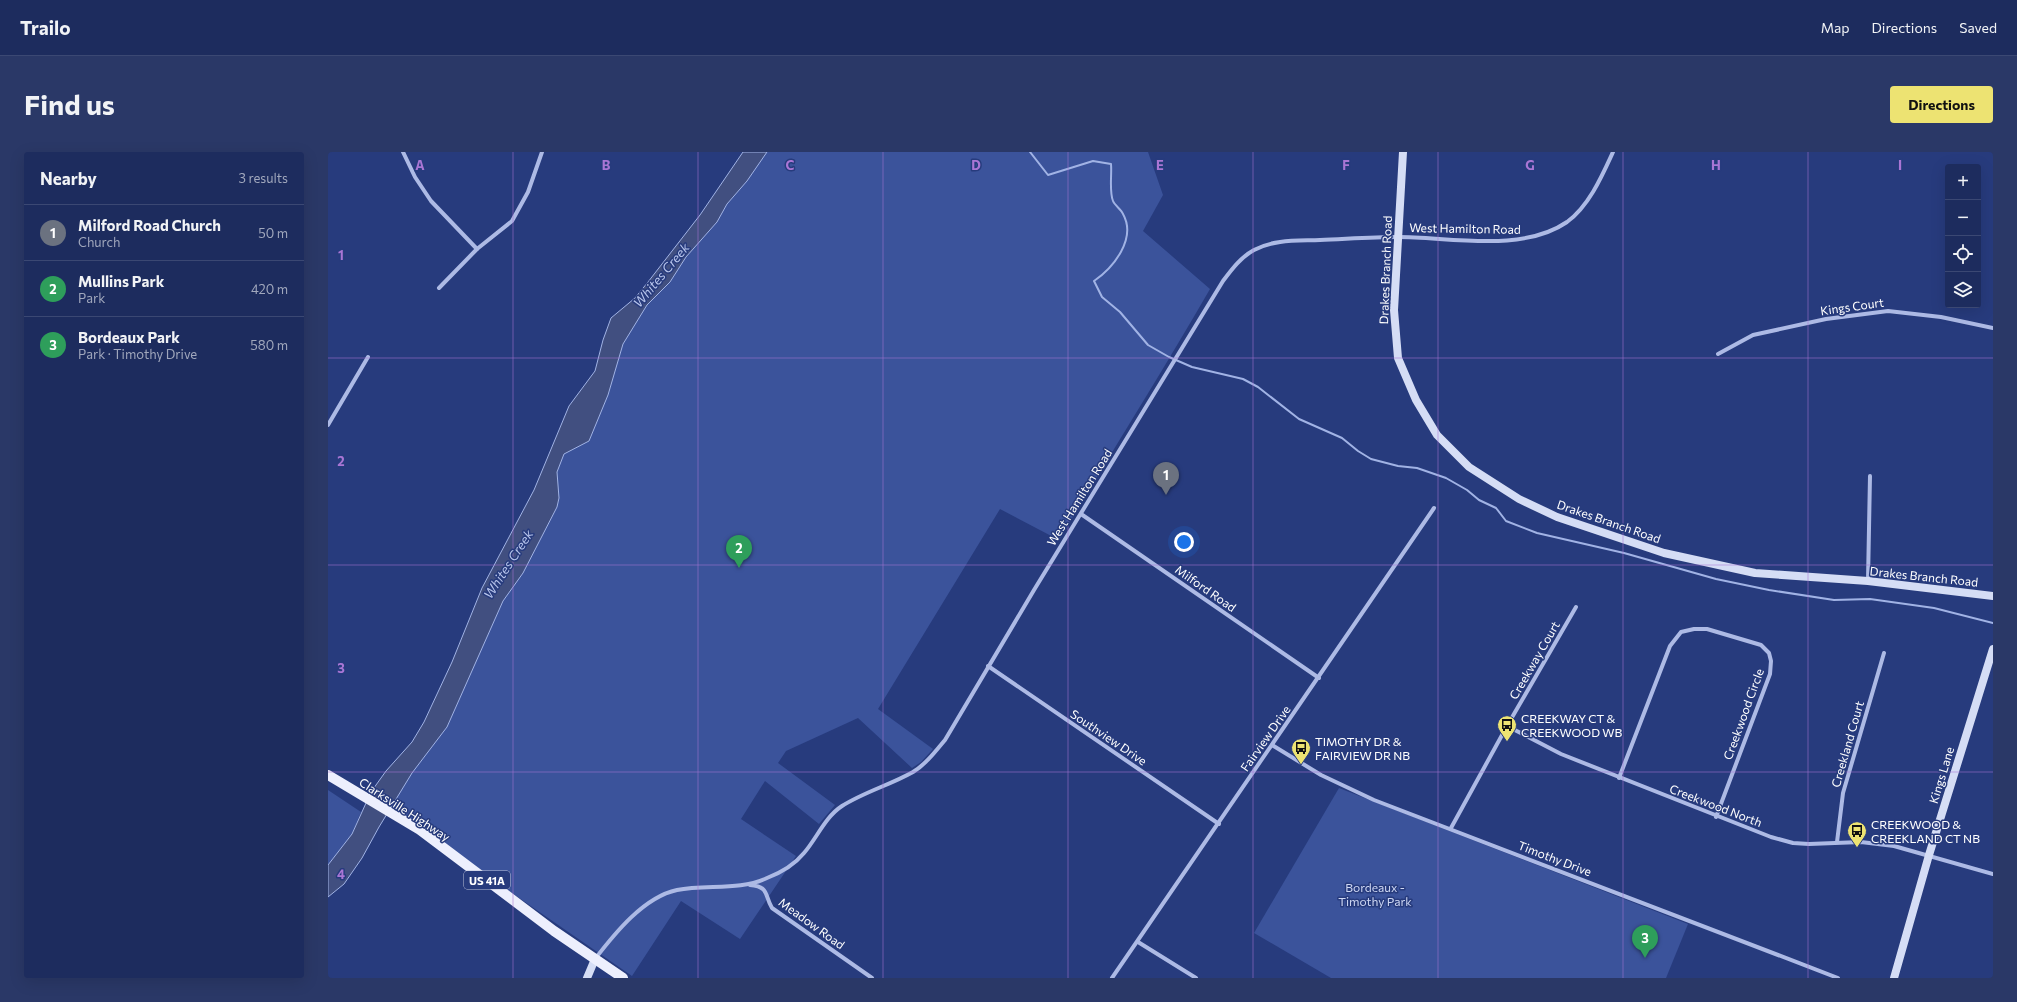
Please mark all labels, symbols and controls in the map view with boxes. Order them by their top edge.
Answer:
text: Trailo [20,16,71,39]
text: Map [1821,19,1850,36]
text: Directions [1872,19,1937,36]
text: Saved [1959,19,1997,36]
button: Directions [1890,86,1993,123]
text: Find us [24,87,115,121]
text: A [415,157,425,173]
text: B [602,157,611,173]
text: C [786,157,795,173]
text: D [971,157,981,173]
text: E [1156,157,1164,173]
text: F [1342,157,1350,173]
text: G [1525,157,1535,173]
text: H [1711,157,1721,173]
text: I [1898,157,1902,173]
map controls [1945,164,1981,308]
button: + [1945,164,1981,200]
text: Nearby [40,168,97,189]
text: 3 results [239,170,288,186]
button: − [1945,200,1981,236]
street label: Drakes Branch Road [1376,215,1394,325]
text: Milford Road Church [78,216,221,234]
street label: West Hamilton Road [1409,220,1521,236]
text: 1 [50,225,56,241]
text: 50 m [258,225,288,241]
text: Church [78,234,120,250]
button: locate [1945,236,1981,272]
water label: Whites Creek [629,239,693,310]
text: 1 [338,247,344,263]
text: Mullins Park [78,272,164,290]
button: layers [1945,272,1981,308]
text: 2 [49,281,57,297]
text: 420 m [251,281,288,297]
text: Park [78,290,105,306]
street label: Kings Court [1819,295,1885,317]
text: Bordeaux Park [78,328,180,346]
text: 3 [49,337,57,353]
text: 580 m [250,337,288,353]
text: Park · Timothy Drive [78,346,197,362]
street label: West Hamilton Road [1044,446,1115,548]
text: 2 [337,453,345,469]
pin: 1 [1153,462,1179,495]
street label: Drakes Branch Road [1555,497,1663,545]
water label: Whites Creek [480,526,537,602]
your location [1174,532,1194,552]
pin: 2 [726,535,752,568]
street label: Milford Road [1173,562,1239,614]
street label: Drakes Branch Road [1869,563,1979,589]
street label: Creekway Court [1506,618,1562,702]
text: 3 [337,660,345,676]
street label: Creekwood Circle [1720,666,1766,762]
street label: Creekland Court [1828,699,1866,789]
street label: Fairview Drive [1237,702,1293,774]
street label: Southview Drive [1068,706,1150,768]
place label: CREEKWAY CT & CREEKWOOD WB [1521,711,1623,739]
bus stop icon: CREEKWAY CT & CREEKWOOD WB [1496,714,1518,742]
place label: TIMOTHY DR & FAIRVIEW DR NB [1315,734,1410,762]
bus stop icon: TIMOTHY DR & FAIRVIEW DR NB [1290,737,1312,765]
street label: Kings Lane [1926,745,1956,805]
street label: Clarksville Highway [357,774,453,844]
street label: Creekwood North [1668,781,1764,829]
place label: CREEKWOOD & CREEKLAND CT NB [1871,817,1980,845]
bus stop icon: CREEKWOOD & CREEKLAND CT NB [1846,820,1868,848]
street label: Timothy Drive [1516,838,1594,878]
text: 4 [337,866,345,882]
road number: US 41A [464,871,510,889]
park label: Bordeaux - Timothy Park [1338,880,1412,908]
street label: Meadow Road [776,894,848,952]
pin: 3 [1632,925,1658,958]

